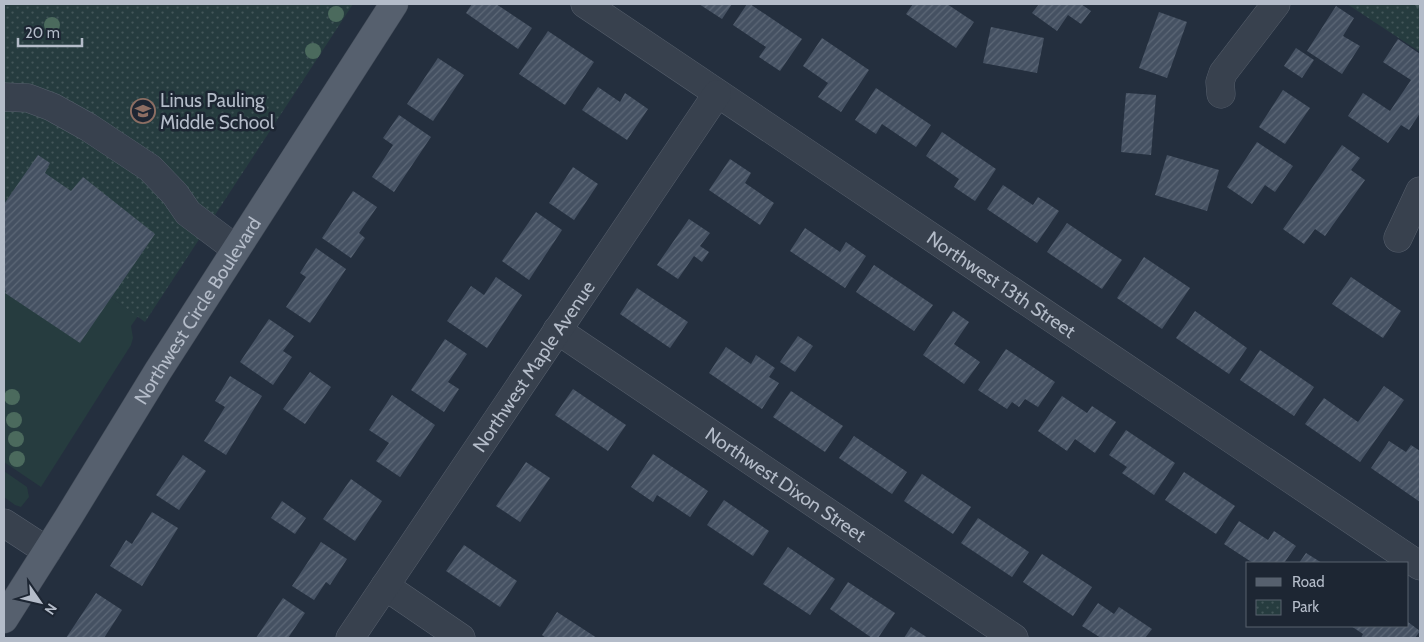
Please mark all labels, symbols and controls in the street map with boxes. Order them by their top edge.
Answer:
scale bar [18,15,81,47]
text: 20 m [25,24,60,42]
place label: Linus Pauling Middle School [160,89,275,134]
school or university icon: Linus Pauling Middle School [130,98,156,124]
street label: Northwest Circle Boulevard [129,213,266,409]
street label: Northwest 13th Street [922,226,1080,343]
street label: Northwest Maple Avenue [468,276,600,456]
street label: Northwest Dixon Street [701,422,871,547]
legend [1246,562,1409,627]
text: Road [1292,573,1325,591]
north arrow [15,577,65,627]
text: Park [1292,598,1319,616]
text: N [41,600,61,618]

